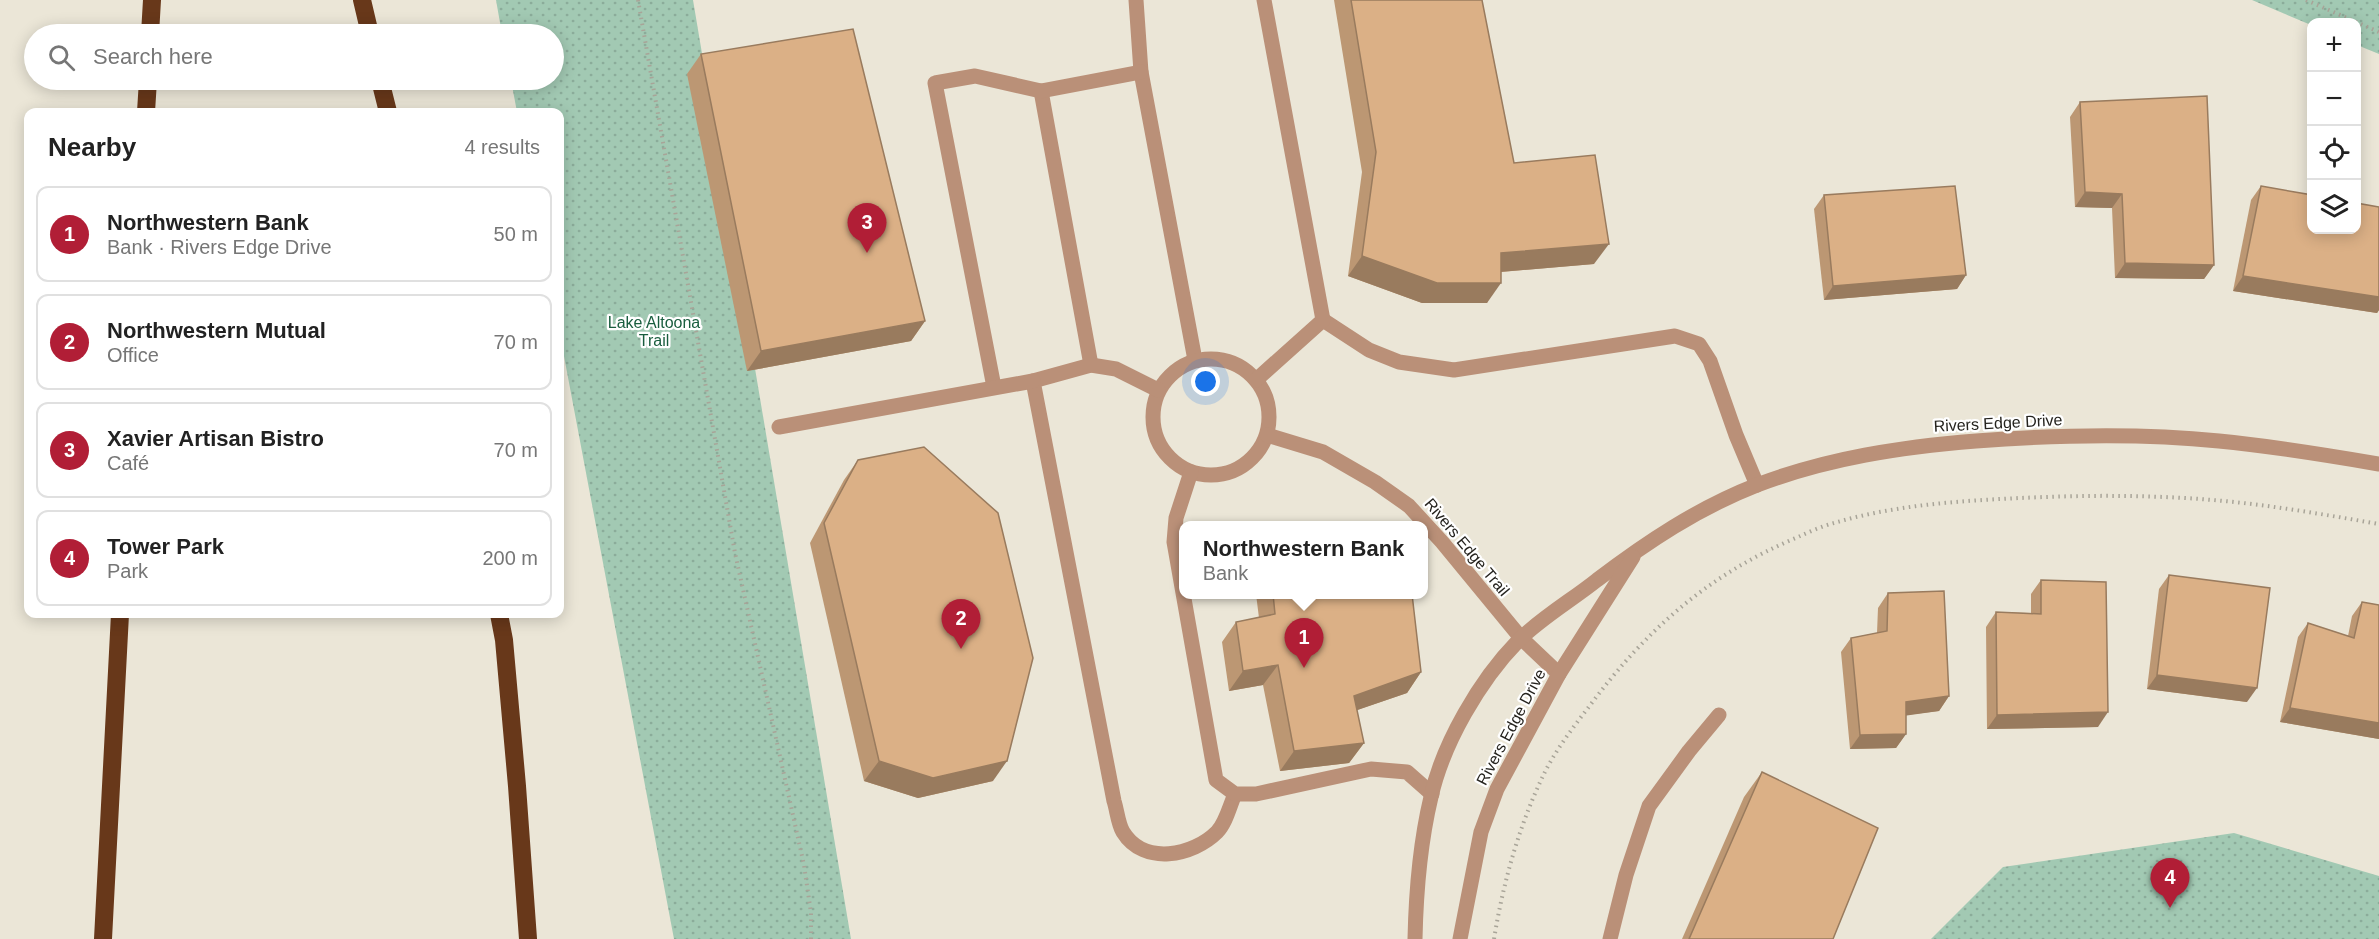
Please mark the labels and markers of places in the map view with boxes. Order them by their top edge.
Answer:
pin: 3 [848,204,886,253]
pin: 2 [942,600,980,649]
pin: 1 [1284,618,1324,668]
pin: 4 [2150,858,2190,908]

